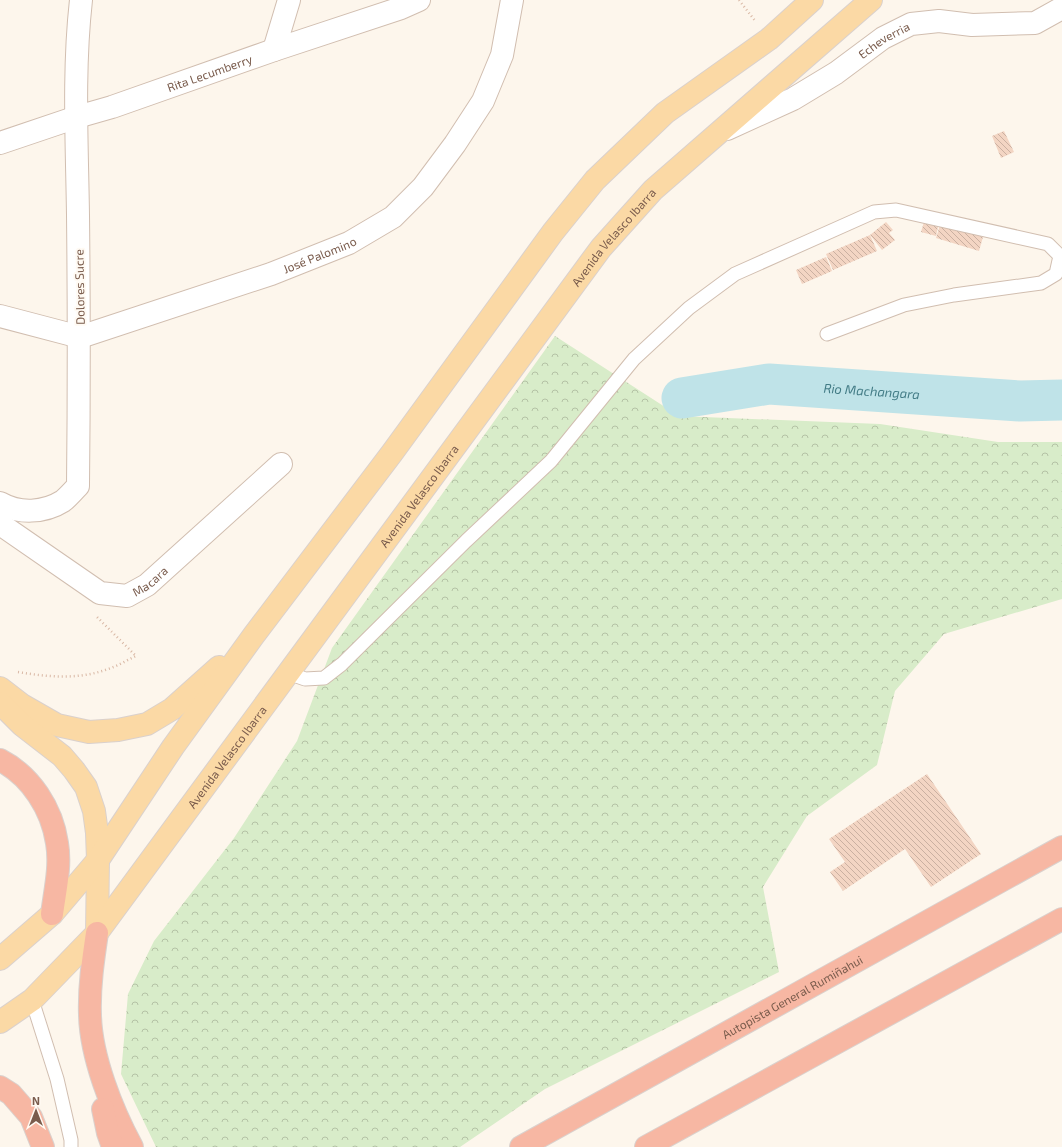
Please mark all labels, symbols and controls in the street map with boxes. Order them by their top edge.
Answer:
street label: Echeverria [855,19,912,61]
street label: Rita Lecumberry [165,51,255,94]
street label: Avenida Velasco Ibarra [568,185,658,289]
street label: José Palomino [281,233,359,276]
street label: Dolores Sucre [71,249,87,325]
water label: Rio Machangara [823,380,920,402]
street label: Avenida Velasco Ibarra [376,442,461,550]
street label: Macara [130,563,170,599]
street label: Avenida Velasco Ibarra [184,703,269,811]
street label: Autopista General Rumiñahui [719,952,865,1041]
north arrow [16,1091,56,1131]
text: N [32,1094,40,1107]

